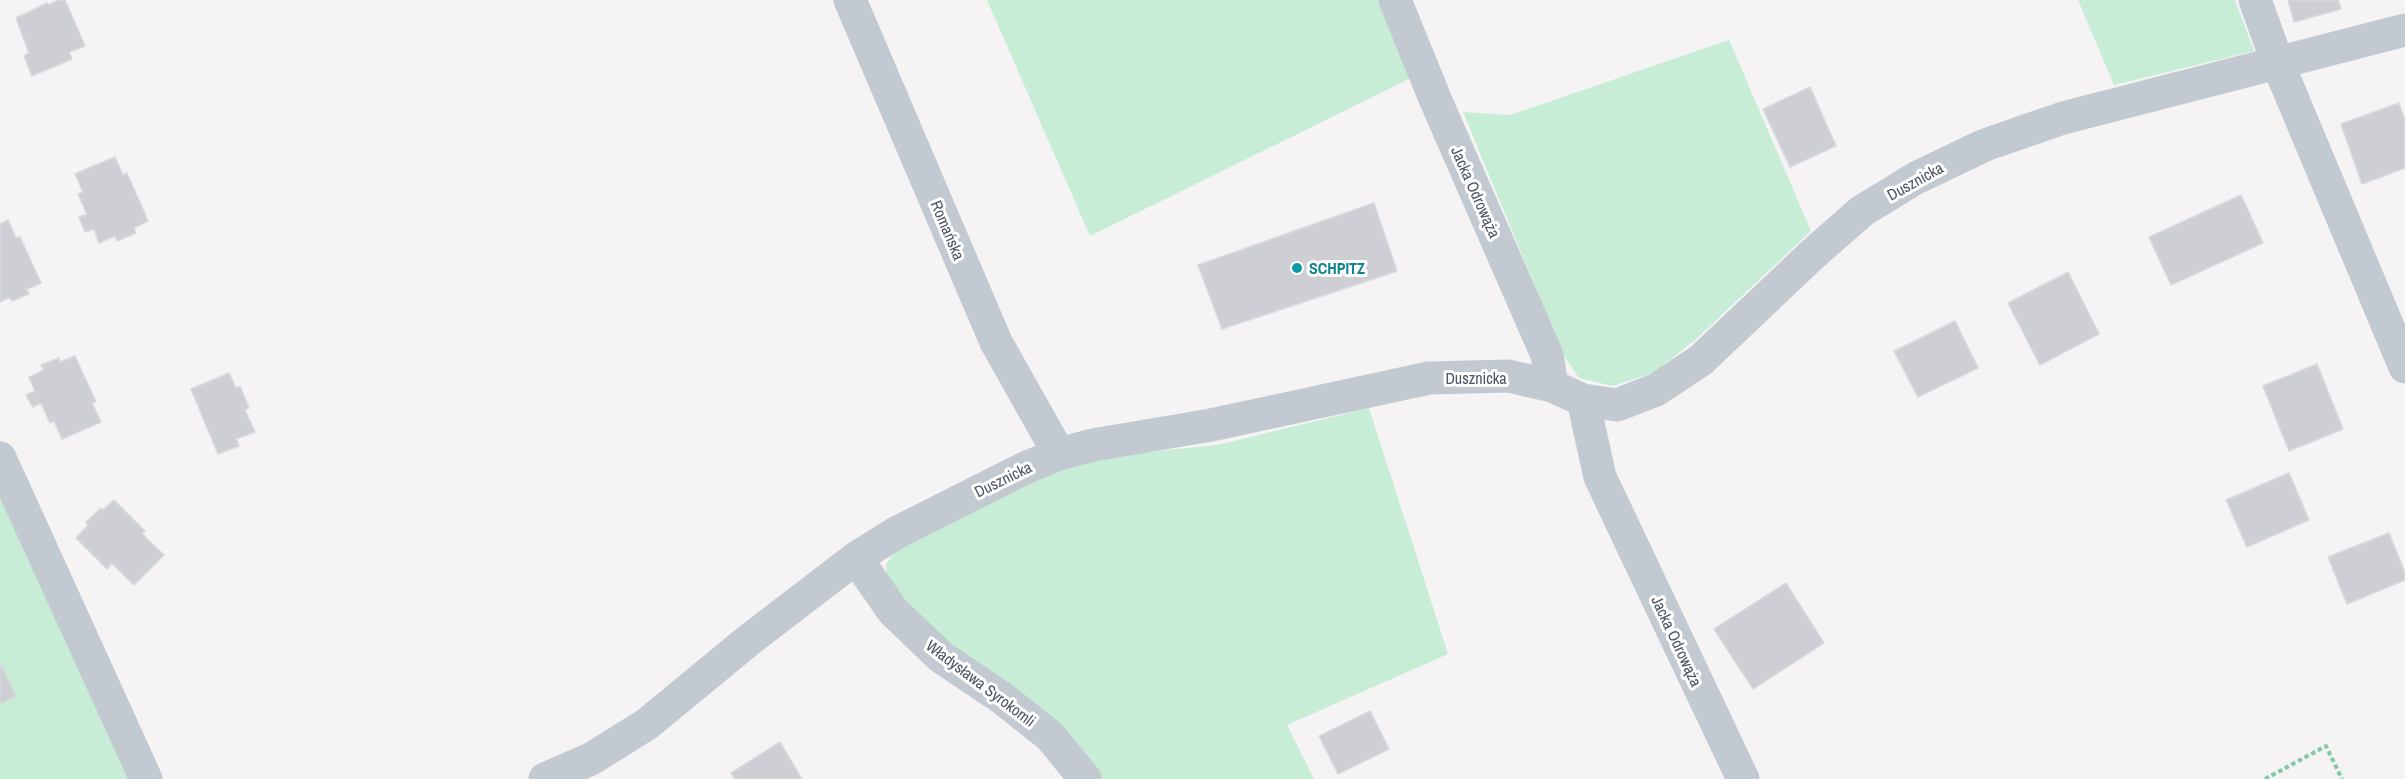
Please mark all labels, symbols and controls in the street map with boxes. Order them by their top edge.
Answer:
street label: Jacka Odrowąża [1446,143,1506,242]
street label: Dusznicka [1883,156,1948,205]
street label: Romańska [926,197,971,264]
place label: SCHPITZ [1309,257,1365,279]
marker: SCHPITZ [1290,261,1304,275]
street label: Dusznicka [1445,367,1507,389]
street label: Dusznicka [971,455,1036,502]
street label: Jacka Odrowąża [1646,592,1708,691]
street label: Władysława Syrokomli [922,635,1040,731]

